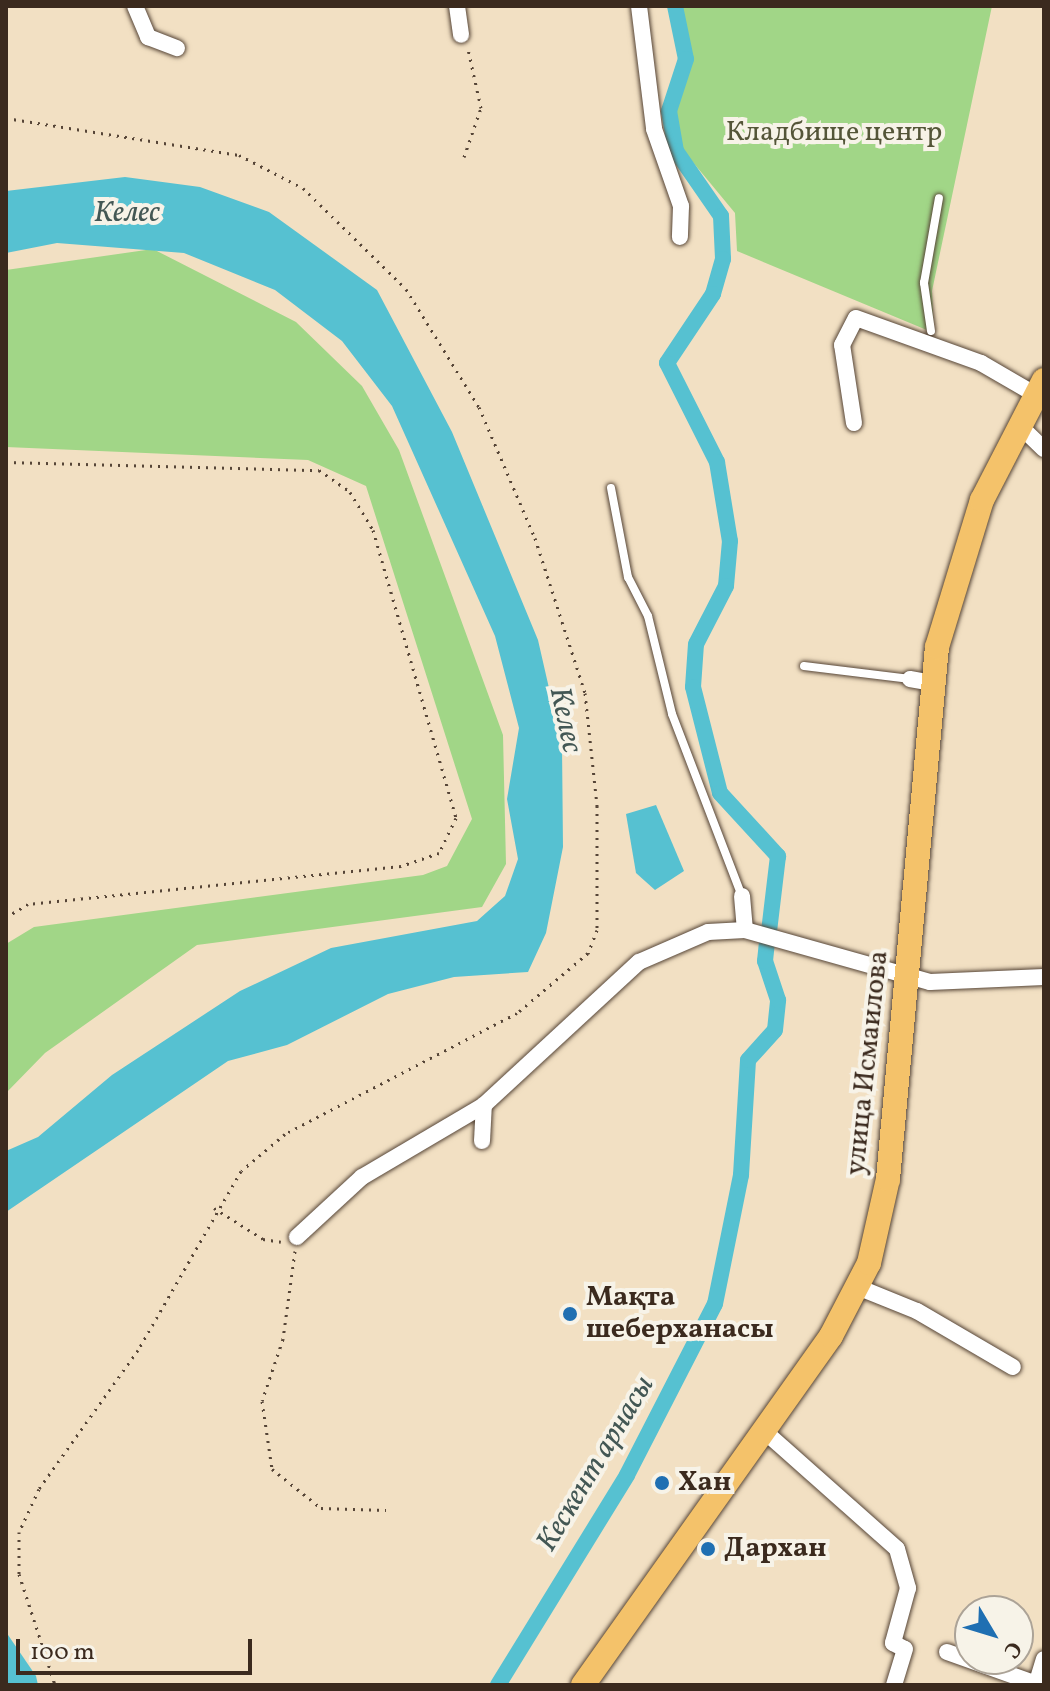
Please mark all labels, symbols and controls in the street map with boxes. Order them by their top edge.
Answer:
park label: Кладбище центр [726,116,942,150]
water label: Келес [94,195,160,231]
water label: Келес [540,684,590,756]
street label: улица Исмаилова [839,949,897,1177]
place label: Мақта шеберханасы [586,1281,773,1347]
marker: Мақта шеберханасы [561,1305,579,1323]
water label: Кескент арнасы [529,1370,663,1558]
place label: Хан [678,1466,731,1500]
marker: Хан [653,1474,671,1492]
place label: Дархан [724,1532,827,1566]
marker: Дархан [699,1540,717,1558]
north arrow [954,1595,1034,1675]
scale bar [20,1623,256,1673]
text: С [995,1634,1028,1664]
text: 100 m [30,1636,95,1670]

